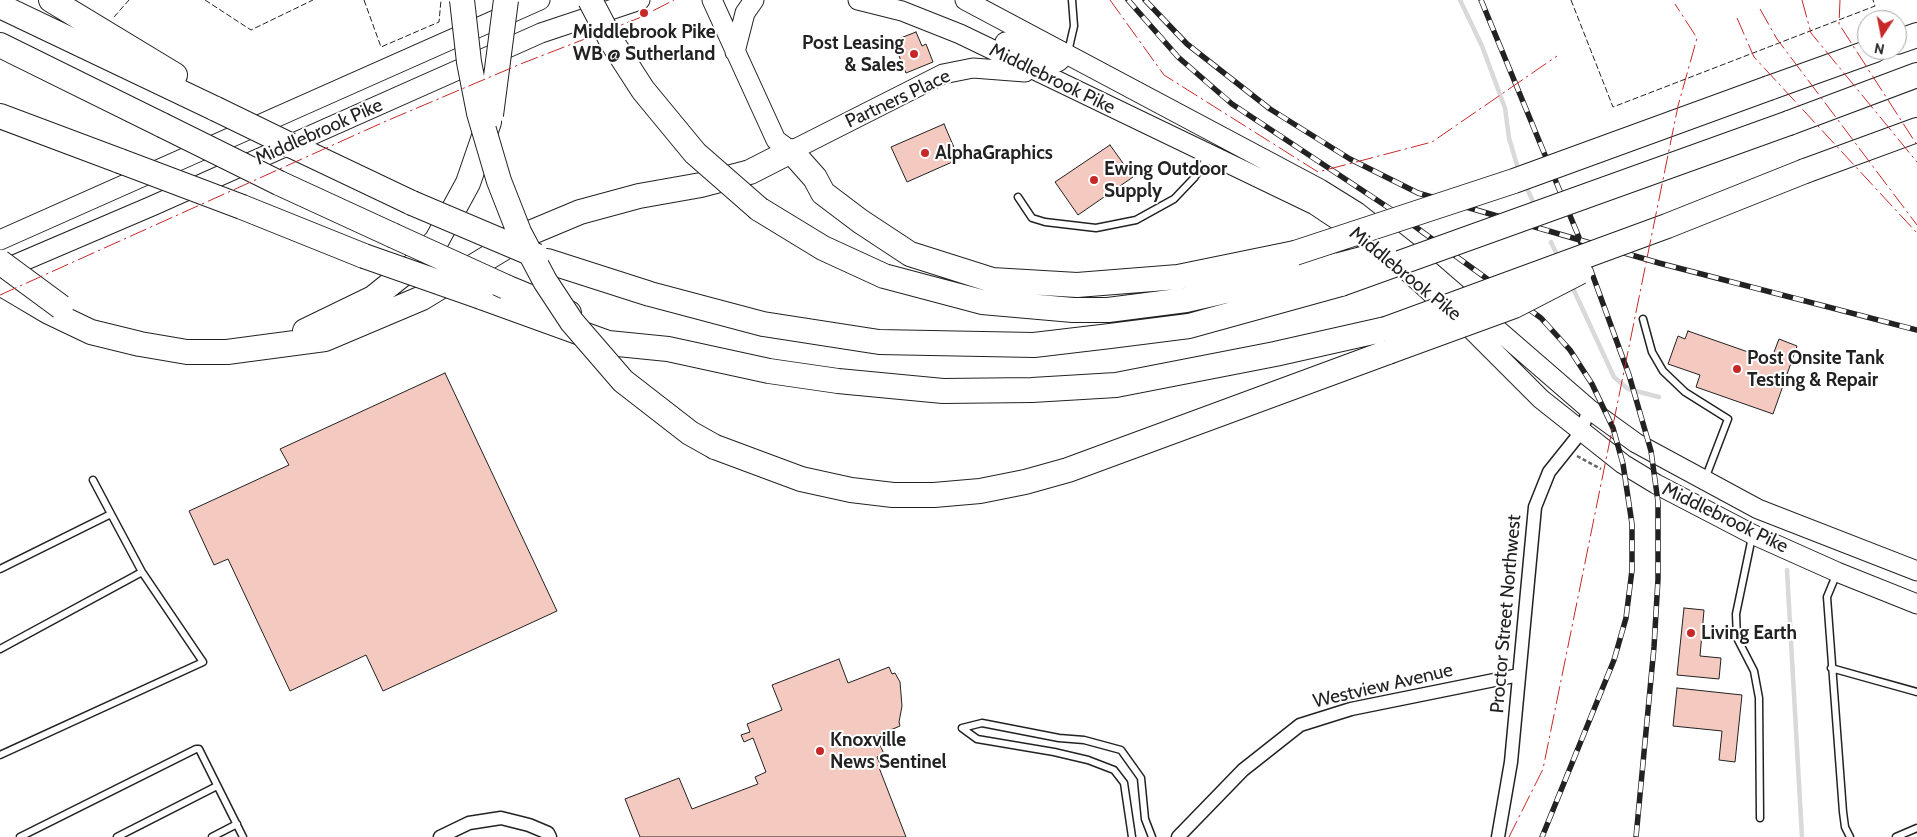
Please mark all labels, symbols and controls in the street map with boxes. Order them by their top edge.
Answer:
marker: Middlebrook Pike WB @ Sutherland [638,7,650,19]
north arrow [1857,10,1907,60]
place label: Middlebrook Pike WB @ Sutherland [572,21,716,65]
place label: Post Leasing & Sales [802,32,904,76]
street label: Middlebrook Pike [985,39,1119,119]
text: N [1873,39,1886,59]
marker: Post Leasing & Sales [908,48,920,60]
street label: Partners Place [842,65,954,133]
street label: Middlebrook Pike [252,94,386,170]
place label: AlphaGraphics [935,142,1053,164]
marker: AlphaGraphics [919,147,931,159]
place label: Ewing Outdoor Supply [1104,158,1227,202]
marker: Ewing Outdoor Supply [1088,174,1100,186]
street label: Middlebrook Pike [1345,222,1465,326]
place label: Post Onsite Tank Testing & Repair [1747,347,1884,391]
marker: Post Onsite Tank Testing & Repair [1731,363,1743,375]
street label: Middlebrook Pike [1658,478,1792,558]
street label: Proctor Street Northwest [1486,514,1526,714]
place label: Living Earth [1701,622,1797,644]
marker: Living Earth [1685,627,1697,639]
street label: Westview Avenue [1311,659,1455,713]
place label: Knoxville News Sentinel [830,729,947,773]
marker: Knoxville News Sentinel [814,745,826,757]

